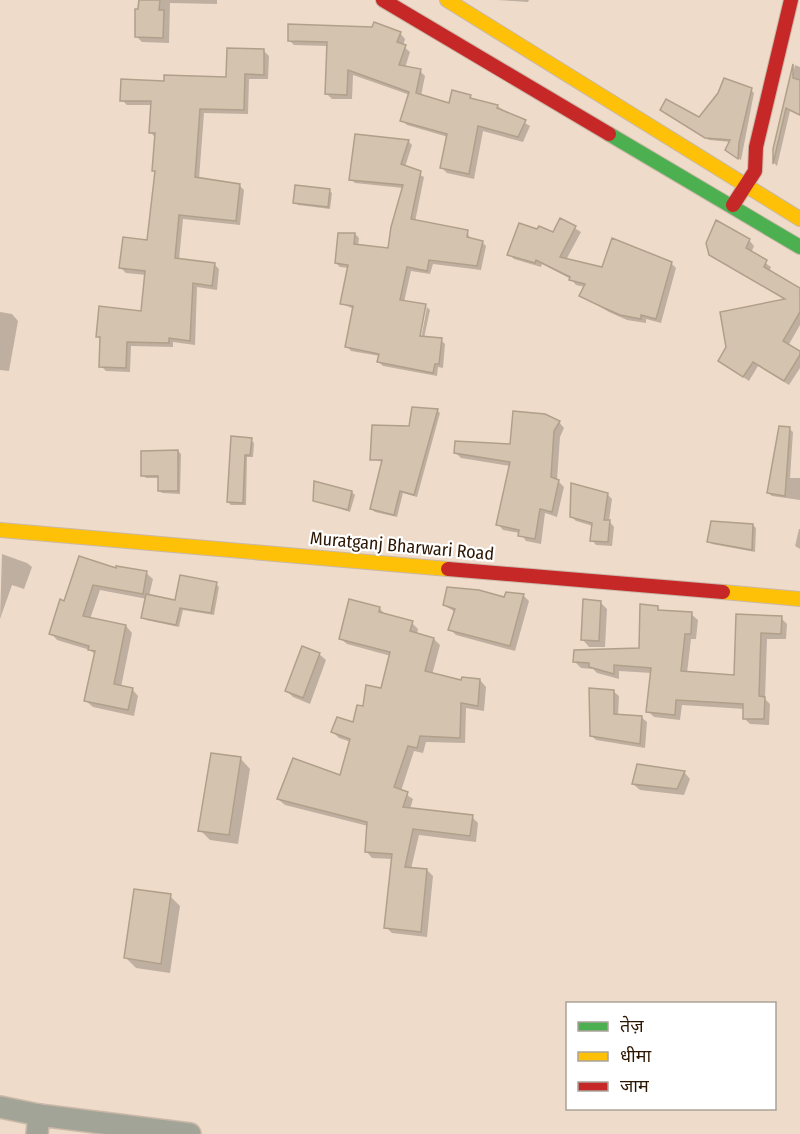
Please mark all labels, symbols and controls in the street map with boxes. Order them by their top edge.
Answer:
street label: Muratganj Bharwari Road [309,527,495,565]
legend [566,1002,776,1110]
text: तेज़ [620,1015,644,1037]
text: धीमा [620,1045,651,1067]
text: जाम [620,1075,650,1097]

